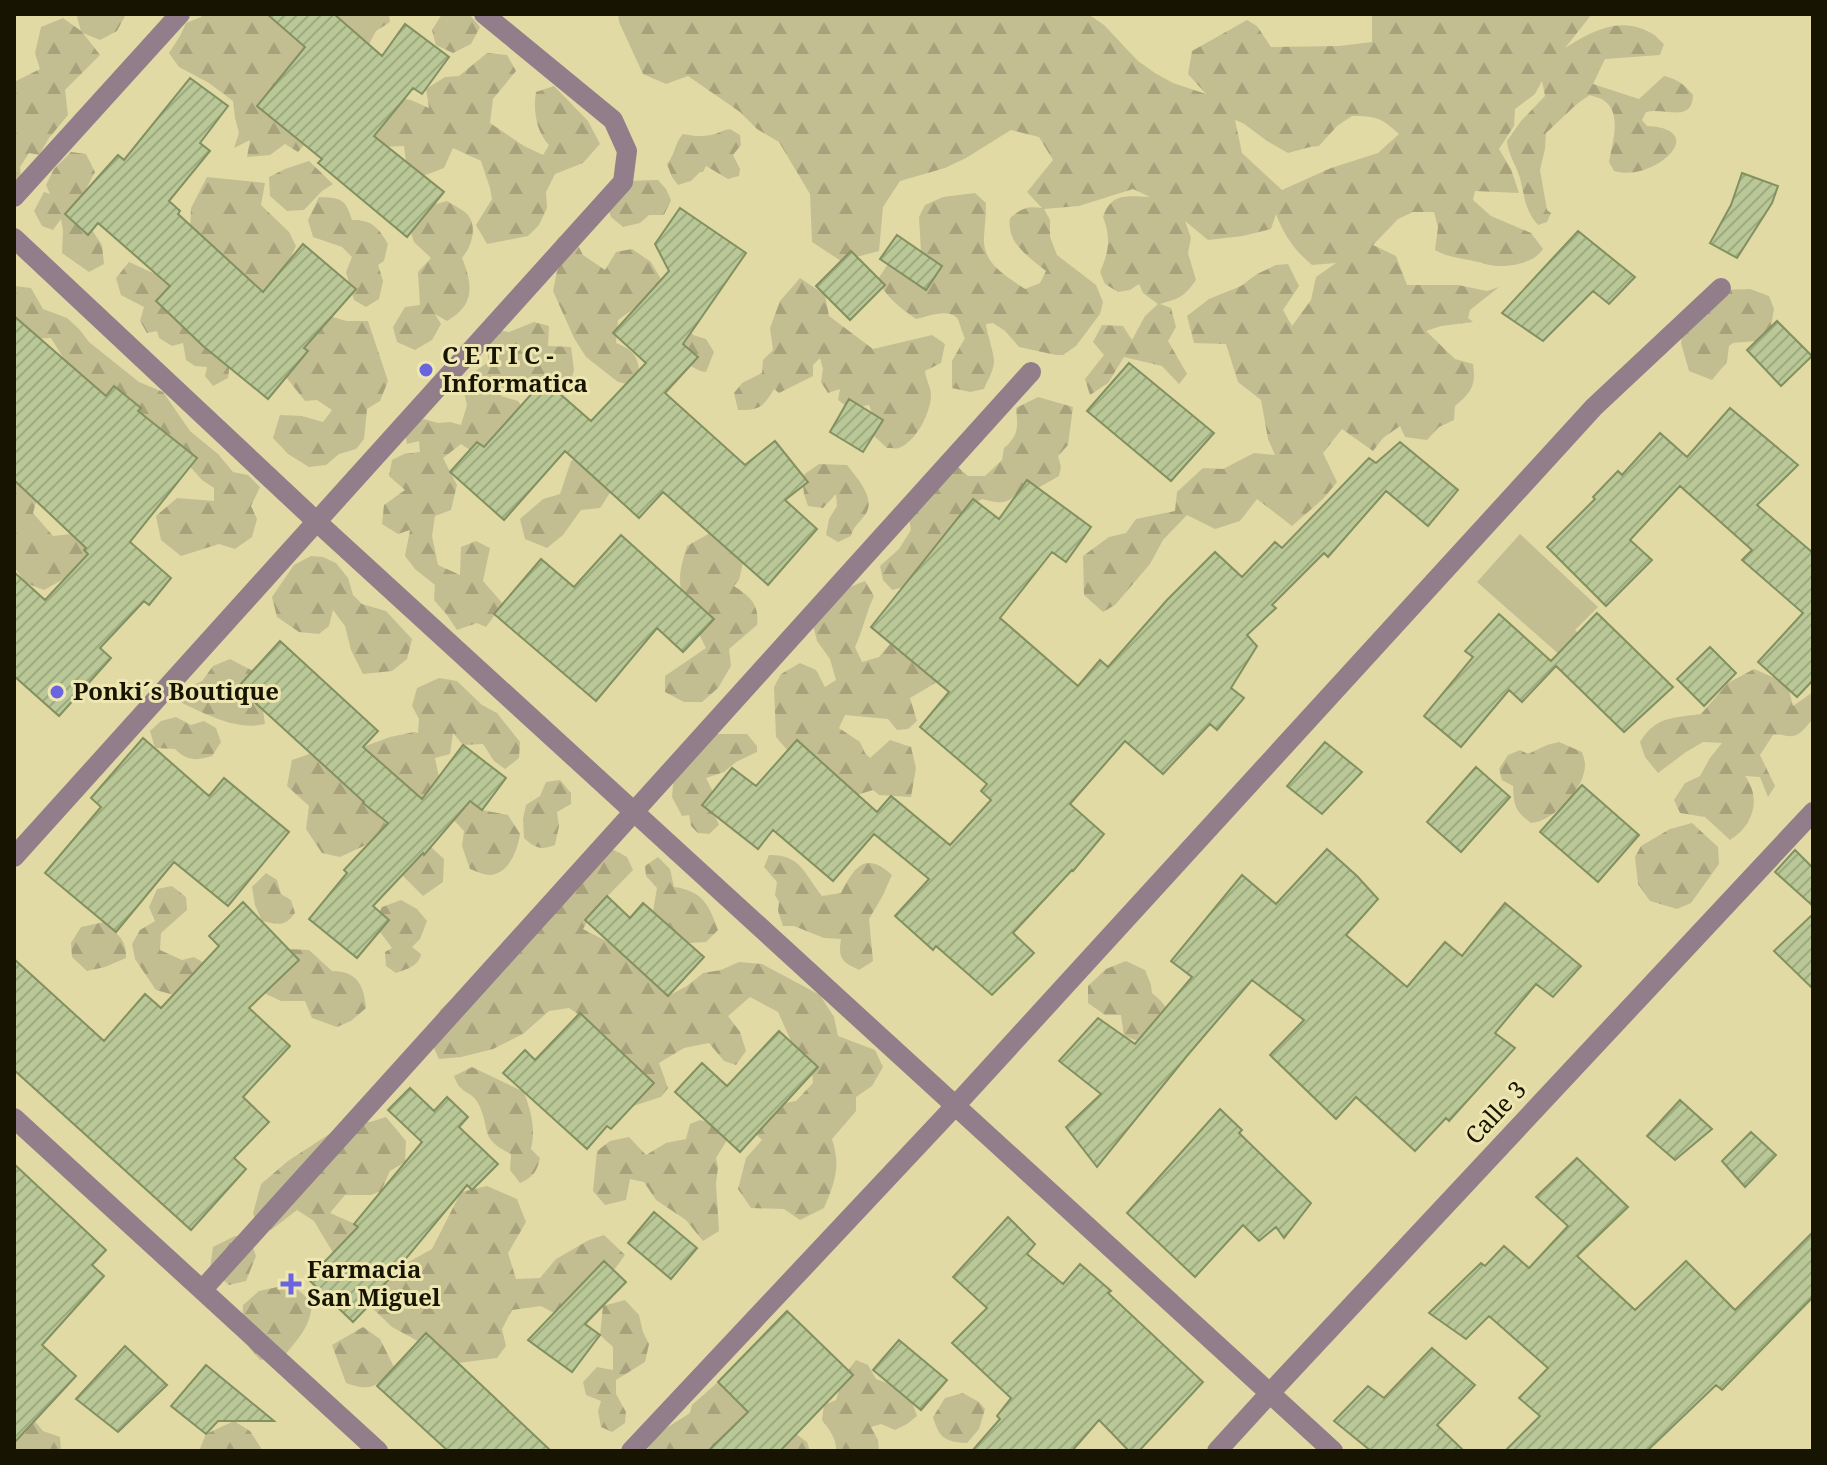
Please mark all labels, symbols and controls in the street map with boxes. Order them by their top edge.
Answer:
place label: C E T I C - Informatica [442,338,588,399]
marker: C E T I C - Informatica [417,361,435,379]
place label: Ponki´s Boutique [73,674,279,707]
marker: Ponki´s Boutique [48,683,66,701]
street label: Calle 3 [1457,1073,1533,1151]
place label: Farmacia San Miguel [307,1252,441,1313]
marker: Farmacia San Miguel [282,1275,300,1293]

